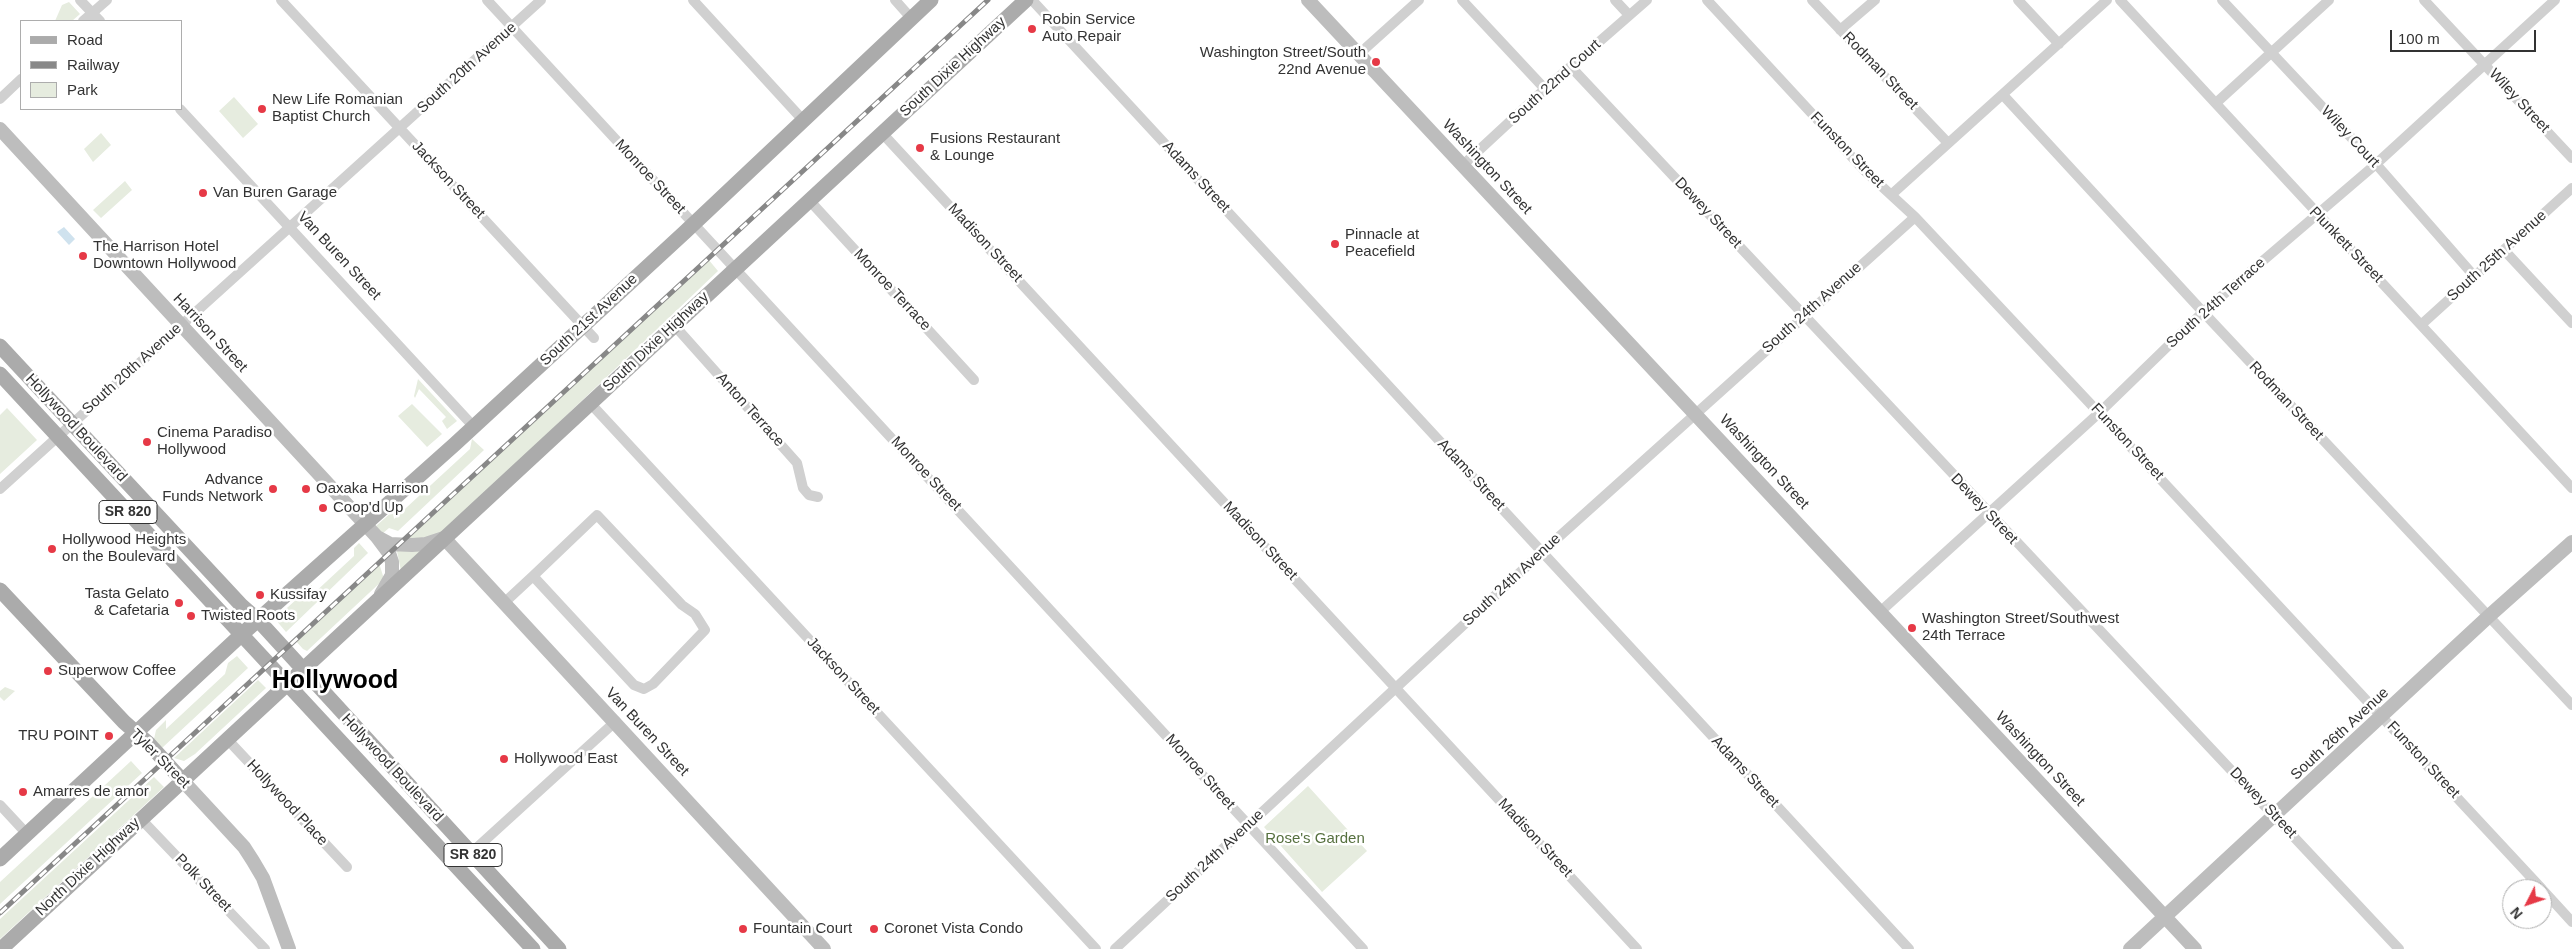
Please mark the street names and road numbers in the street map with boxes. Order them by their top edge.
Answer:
street label: South Dixie Highway [896,13,1010,121]
street label: South 20th Avenue [414,19,520,117]
street label: Rodman Street [1838,28,1922,114]
street label: South 22nd Court [1505,36,1605,128]
street label: Wiley Street [2485,65,2553,137]
street label: Wiley Court [2317,103,2383,171]
street label: Funston Street [1806,108,1888,192]
street label: Washington Street [1439,116,1535,218]
street label: Monroe Street [611,136,689,218]
street label: Jackson Street [408,138,488,222]
street label: Adams Street [1158,138,1234,216]
street label: Dewey Street [1671,174,1745,252]
street label: Madison Street [944,200,1026,286]
street label: Plunkett Street [2305,203,2387,287]
street label: South 25th Avenue [2444,207,2550,305]
street label: Van Buren Street [294,208,384,304]
street label: Monroe Terrace [850,245,934,335]
street label: South 24th Terrace [2163,254,2269,352]
street label: South 24th Avenue [1759,259,1865,357]
street label: South 21st Avenue [537,270,641,370]
street label: South Dixie Highway [599,288,713,396]
street label: Harrison Street [169,290,251,376]
street label: South 20th Avenue [79,320,185,418]
street label: Rodman Street [2245,358,2327,444]
street label: Anton Terrace [712,369,788,451]
street label: Hollywood Boulevard [21,370,131,486]
street label: Funston Street [2087,400,2167,484]
street label: Washington Street [1716,411,1812,513]
street label: Monroe Street [887,433,965,515]
street label: Adams Street [1433,436,1509,514]
street label: Dewey Street [1947,470,2021,548]
street label: Madison Street [1219,498,1301,584]
road number: SR 820 [99,501,157,524]
street label: South 24th Avenue [1459,530,1565,630]
street label: Jackson Street [803,634,883,718]
street label: Van Buren Street [602,684,692,780]
street label: South 26th Avenue [2287,684,2393,784]
street label: Washington Street [1992,708,2088,810]
street label: Hollywood Boulevard [337,710,447,826]
street label: Funston Street [2383,718,2463,802]
street label: Tyler Street [127,726,193,792]
street label: Monroe Street [1162,731,1238,813]
street label: Adams Street [1707,733,1783,811]
street label: Hollywood Place [243,756,331,850]
street label: Dewey Street [2226,764,2300,842]
street label: Madison Street [1494,795,1576,881]
street label: South 24th Avenue [1162,806,1268,906]
street label: North Dixie Highway [32,814,144,920]
road number: SR 820 [444,844,502,866]
street label: Polk Street [171,850,235,916]

